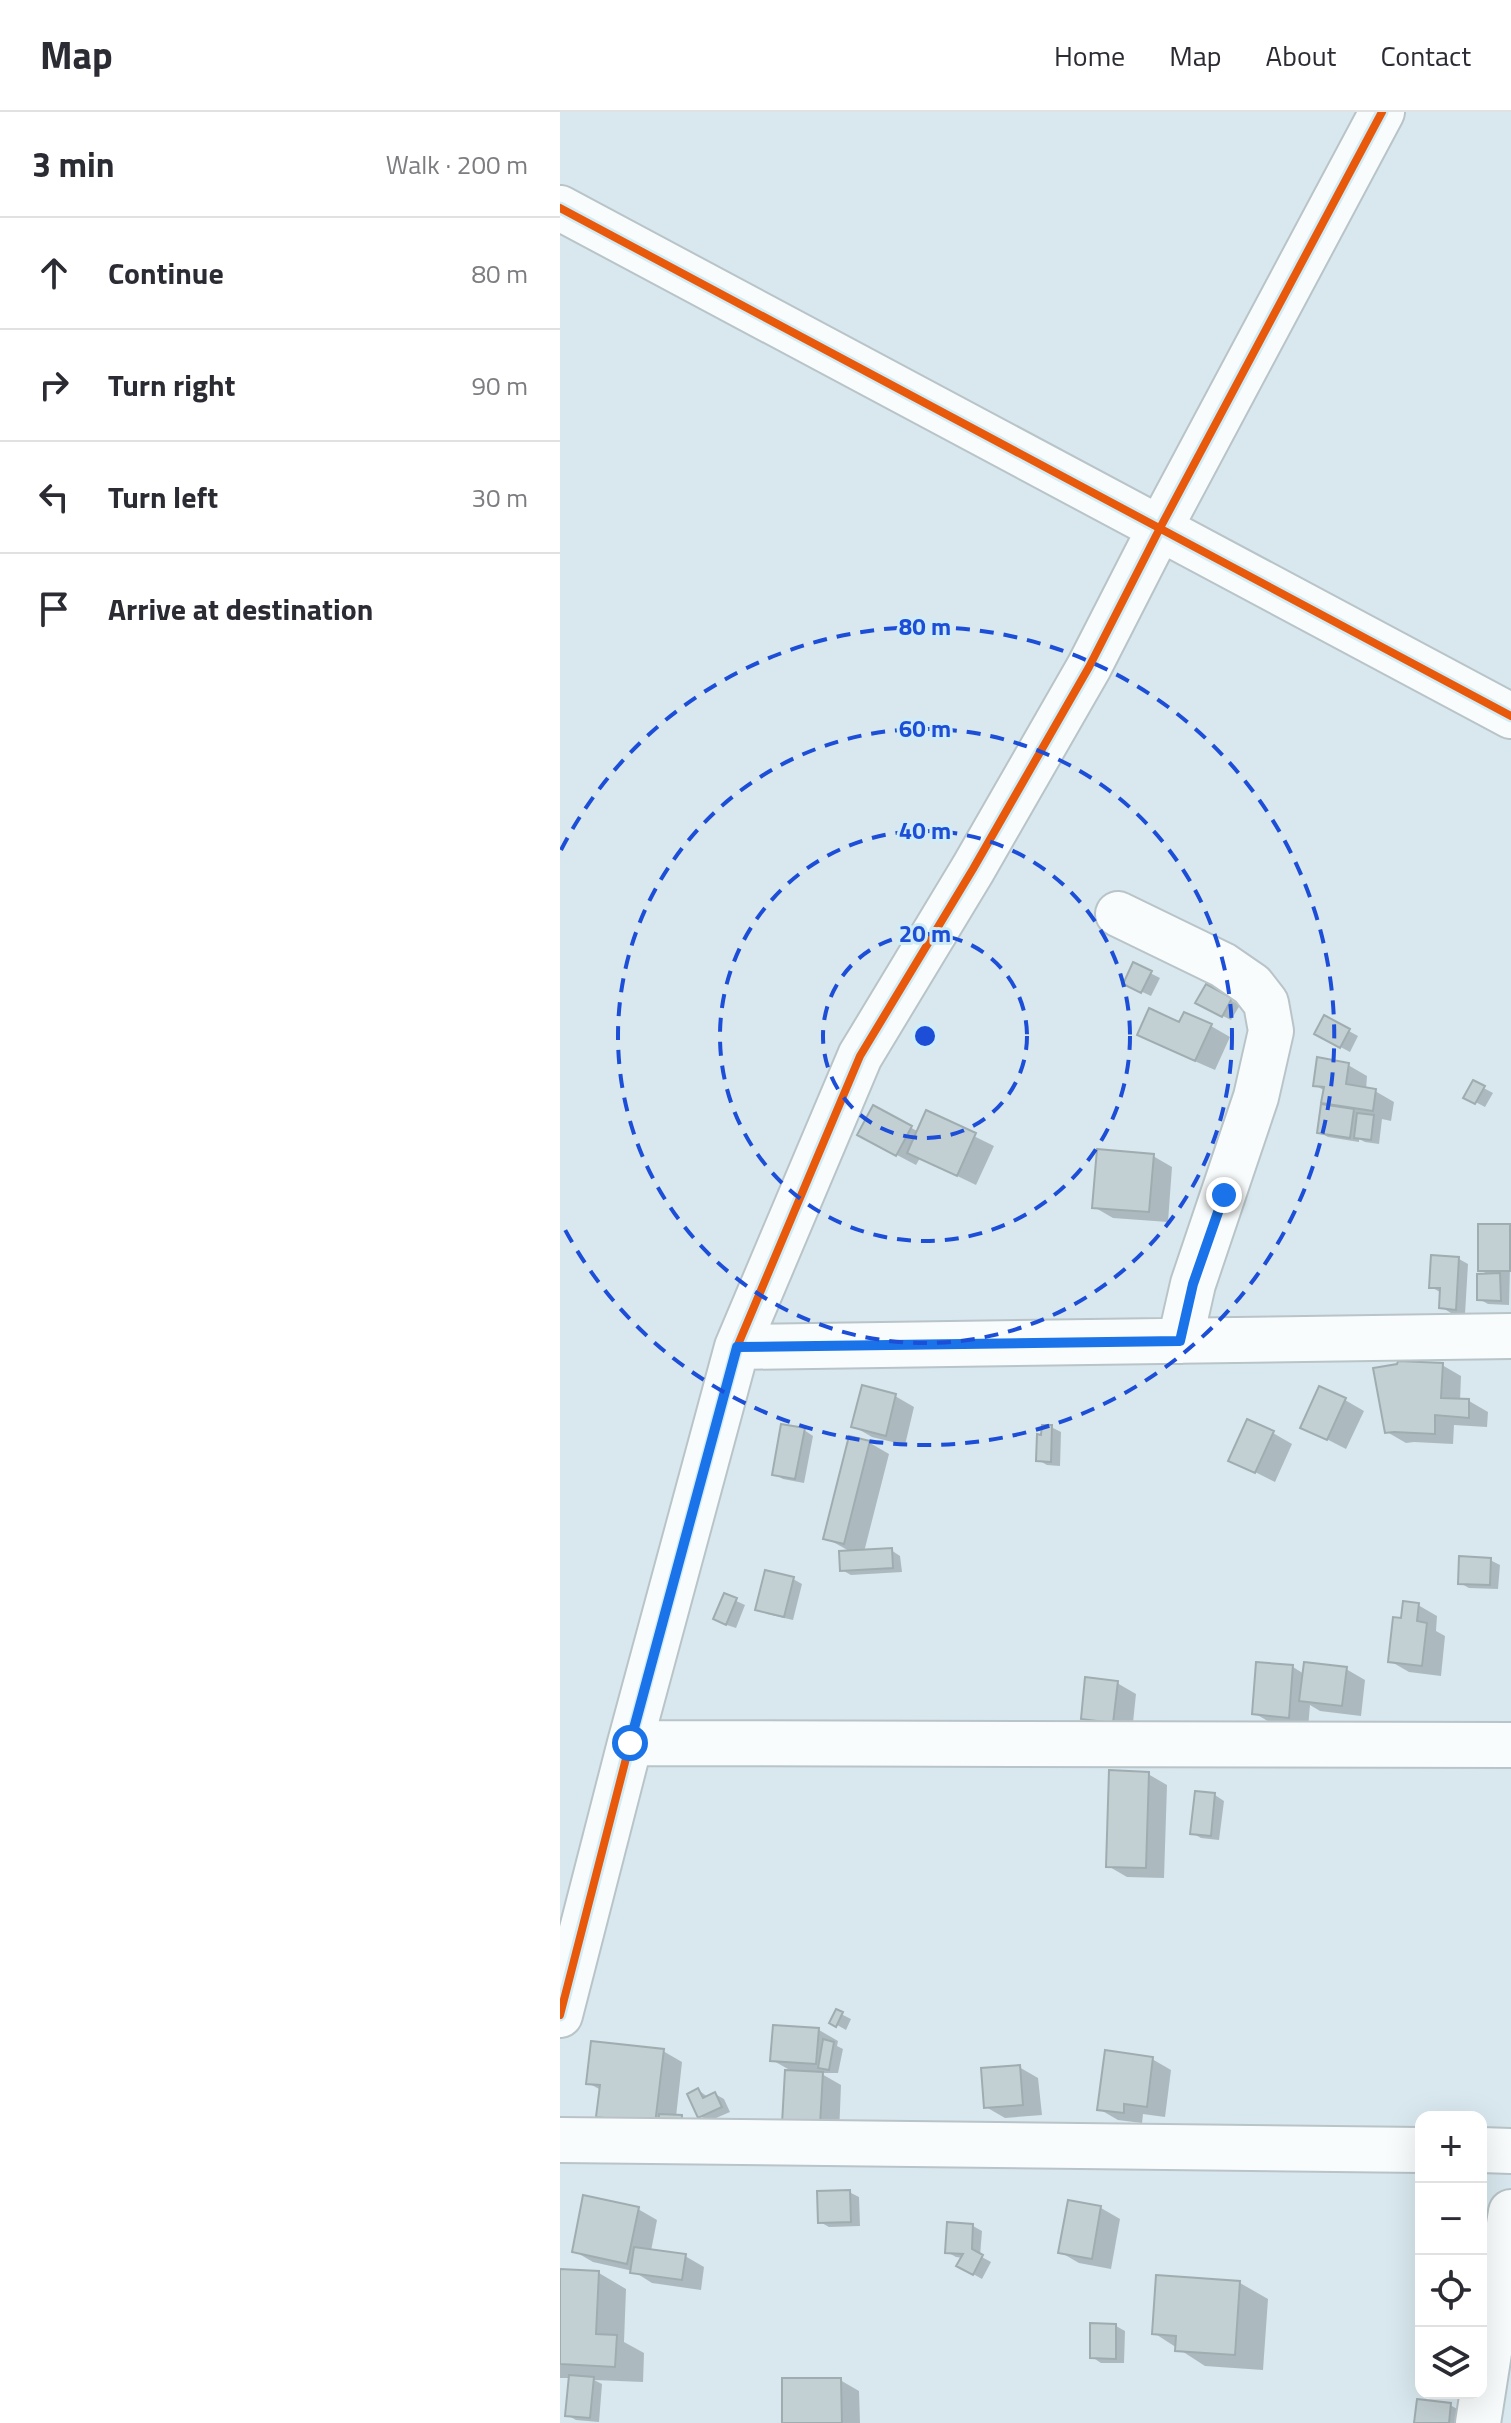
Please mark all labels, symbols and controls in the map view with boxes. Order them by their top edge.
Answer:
text: Map [40,26,113,84]
text: Home [1054,34,1125,77]
text: Map [1169,34,1222,77]
text: About [1266,34,1336,77]
text: Contact [1380,34,1471,77]
text: 3 min [32,138,115,190]
text: Walk · 200 m [386,145,528,184]
text: Continue [108,250,224,296]
icon: ahead [32,251,76,295]
text: 80 m [471,254,528,293]
text: Turn right [108,362,236,408]
icon: right [32,363,76,407]
text: 90 m [471,366,528,405]
text: Turn left [108,474,218,520]
icon: left [32,475,76,519]
text: 30 m [471,478,528,517]
text: Arrive at destination [108,586,373,632]
icon: arrive [32,587,76,631]
text: 80 m [899,608,951,644]
text: 60 m [899,710,951,746]
text: 40 m [899,812,951,848]
text: 20 m [899,915,951,951]
centre of rings [911,1022,939,1050]
route end [1206,1177,1242,1213]
route start [612,1725,648,1761]
map controls [1415,2111,1487,2399]
button: + [1415,2111,1487,2183]
button: − [1415,2183,1487,2255]
button: locate [1415,2255,1487,2327]
button: layers [1415,2327,1487,2399]

